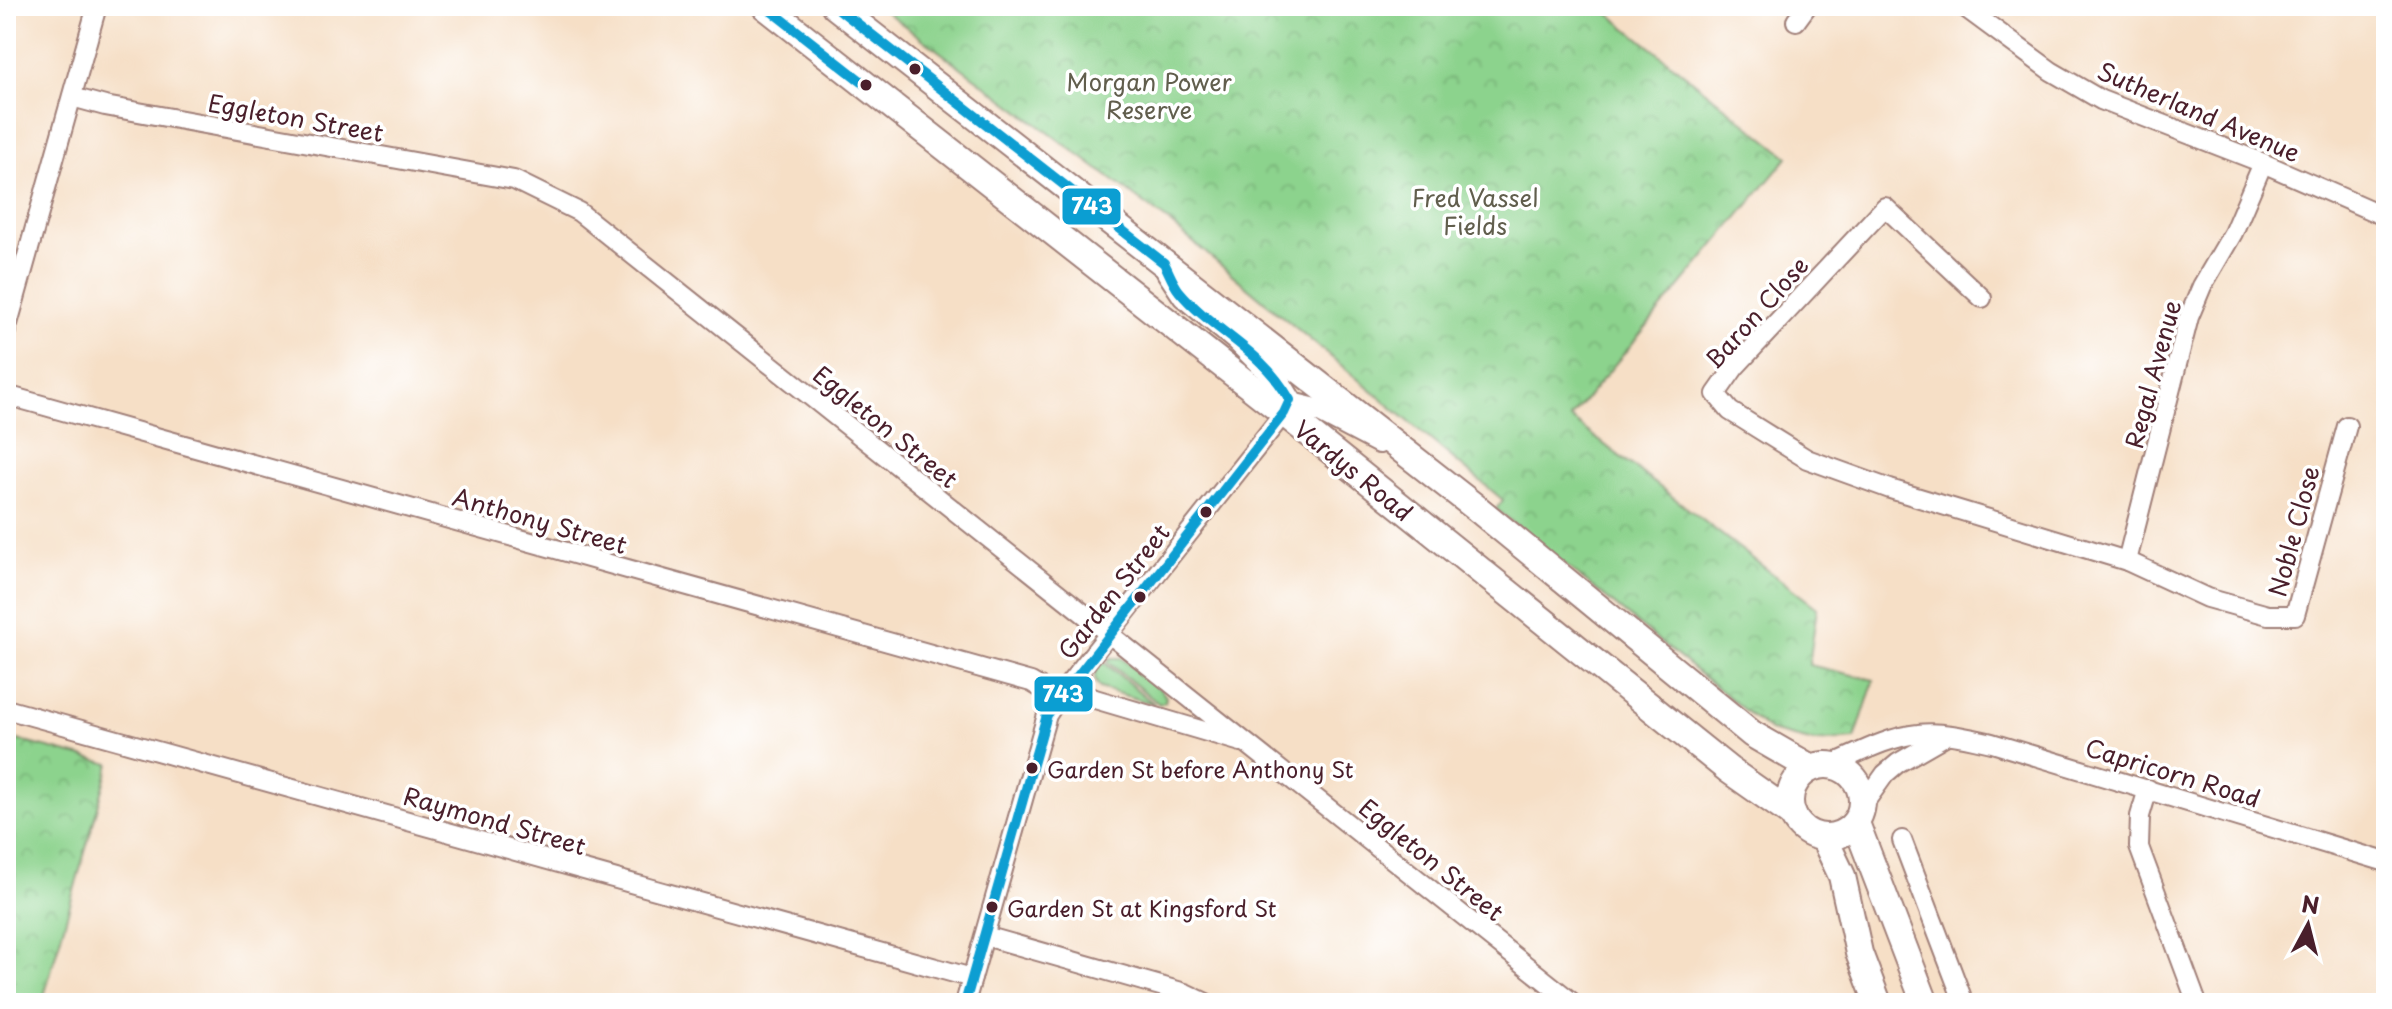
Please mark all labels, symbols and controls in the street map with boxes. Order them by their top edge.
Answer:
street label: Sutherland Avenue [2092,52,2306,170]
unlabelled marker [907,61,923,77]
park label: Morgan Power Reserve [1066,63,1232,127]
unlabelled marker [858,77,874,93]
street label: Eggleton Street [205,84,387,150]
park label: Fred Vassel Fields [1411,179,1539,243]
line badge: 743 [1061,187,1122,226]
text: 743 [1071,188,1113,221]
street label: Baron Close [1696,248,1816,376]
street label: Regal Avenue [2115,296,2189,452]
street label: Eggleton Street [806,356,966,496]
street label: Vardys Road [1287,411,1421,529]
street label: Noble Close [2258,462,2328,600]
street label: Anthony Street [449,478,632,562]
unlabelled marker [1198,504,1214,520]
street label: Garden Street [1049,515,1178,666]
unlabelled marker [1132,589,1148,605]
line badge: 743 [1033,675,1094,713]
text: 743 [1042,676,1084,709]
street label: Capricorn Road [2081,728,2265,816]
place label: Garden St before Anthony St [1047,752,1354,785]
marker: Garden St before Anthony St [1024,760,1040,776]
street label: Raymond Street [400,777,590,863]
street label: Eggleton Street [1352,789,1512,929]
north arrow [2268,885,2348,965]
text: N [2300,886,2321,921]
place label: Garden St at Kingsford St [1007,891,1277,924]
marker: Garden St at Kingsford St [984,899,1000,915]

